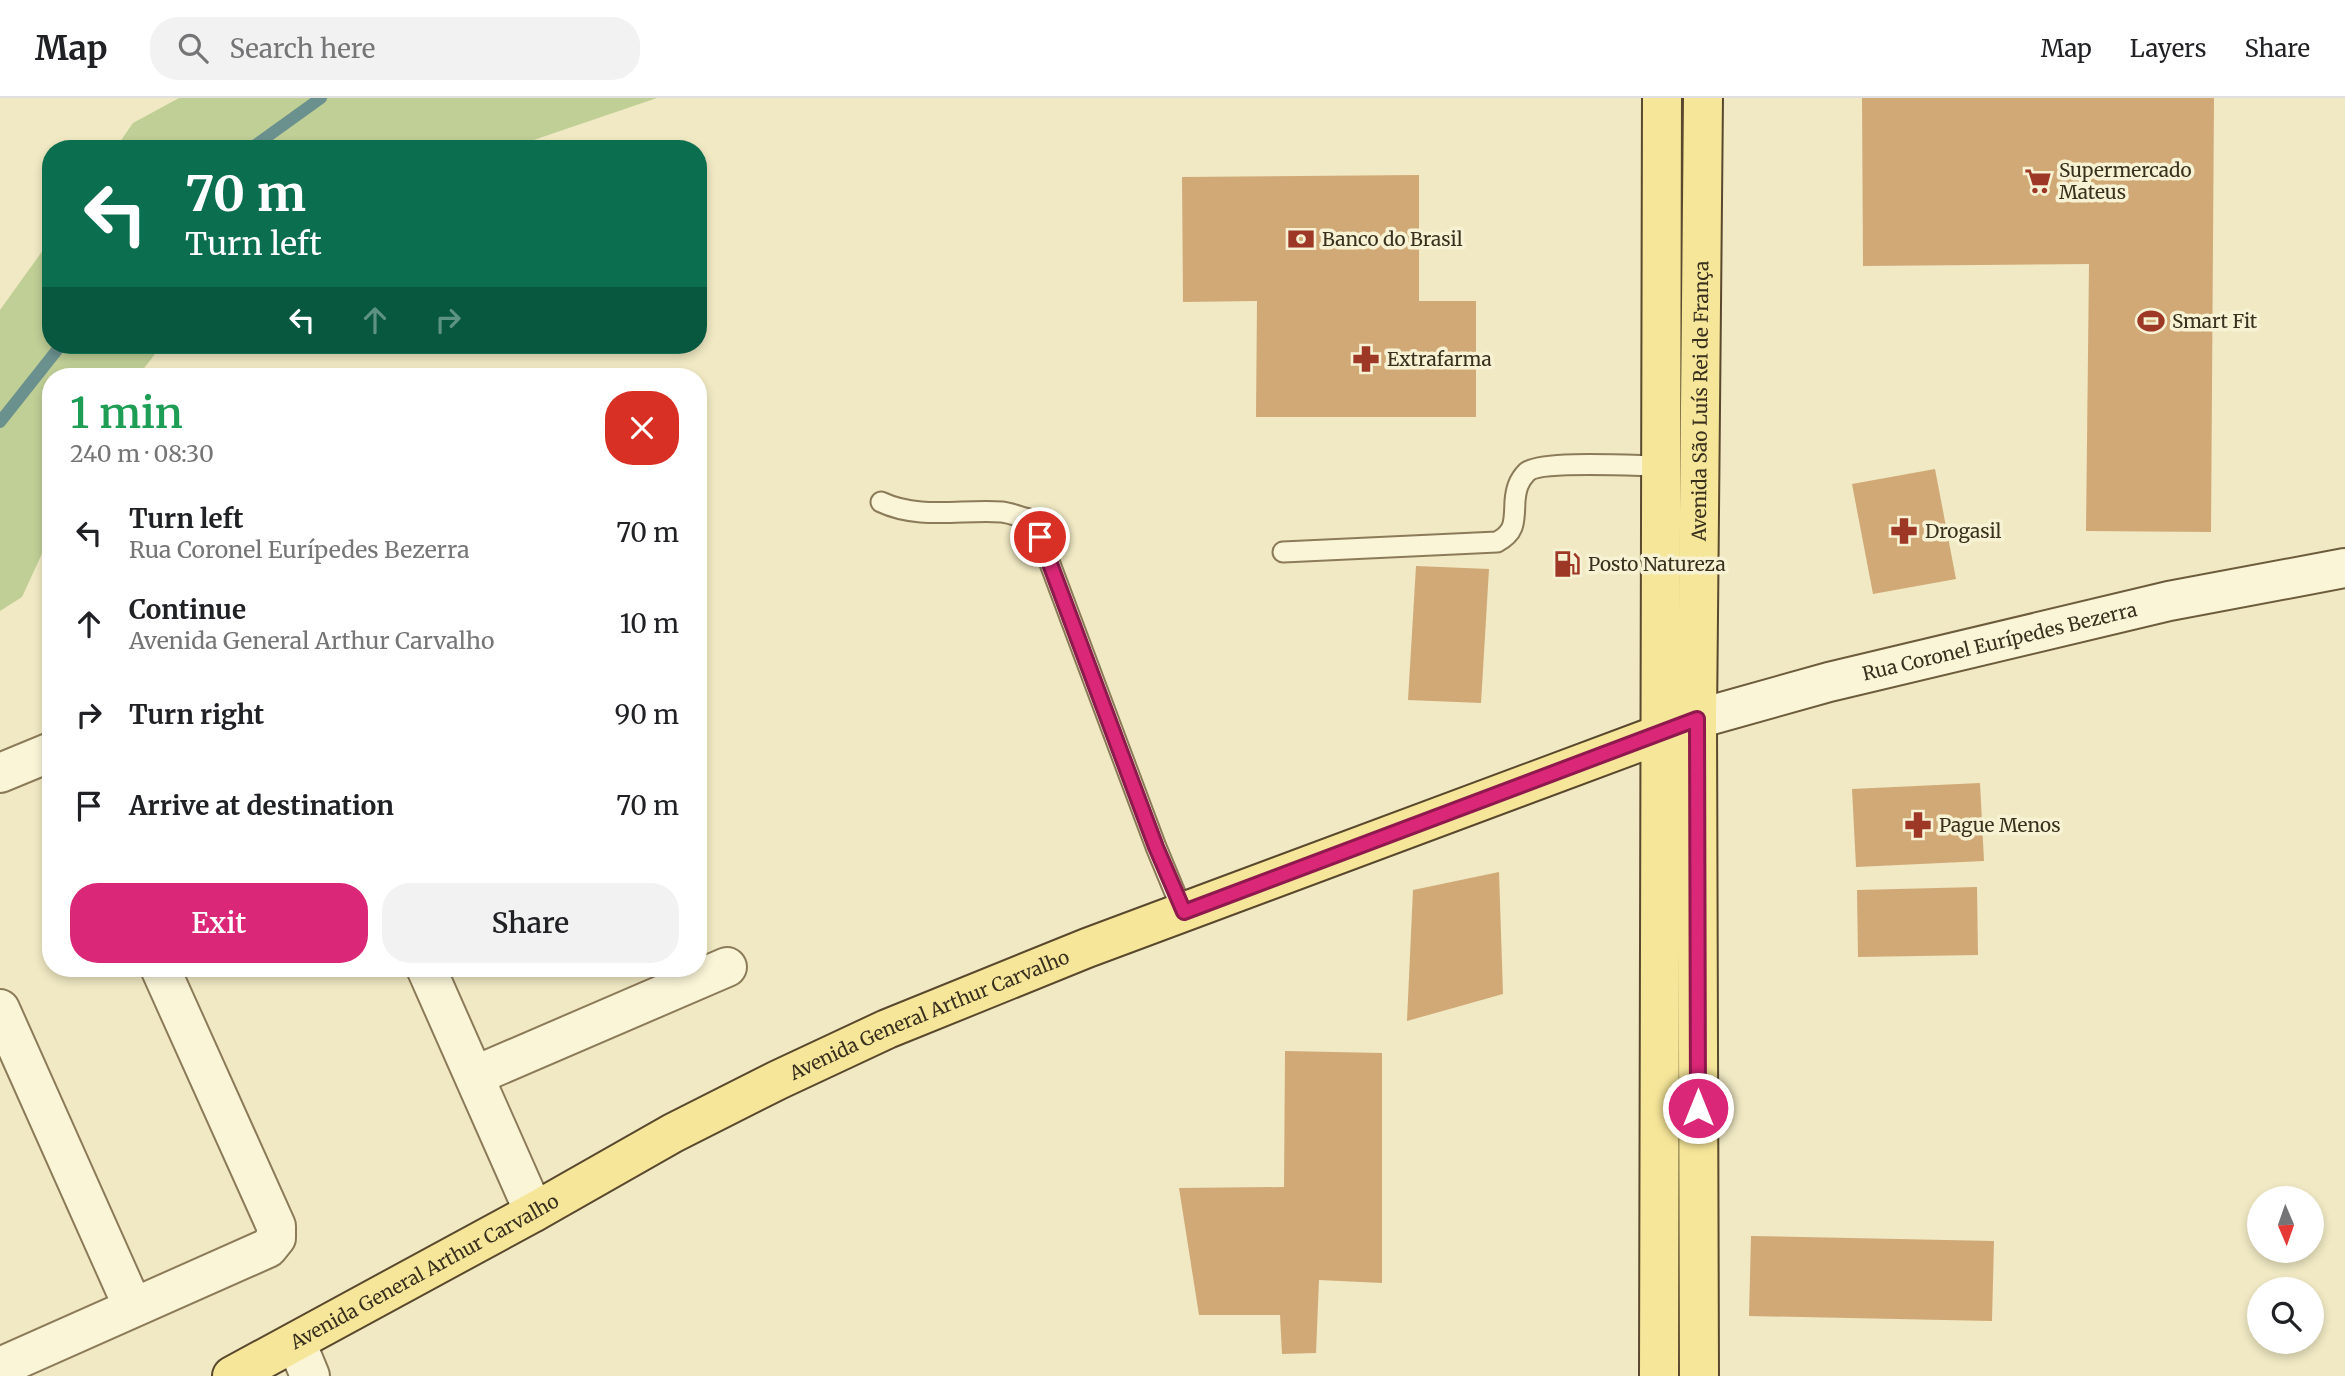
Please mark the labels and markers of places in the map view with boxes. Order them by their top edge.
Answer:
place label: Supermercado Mateus [2059,158,2192,204]
supermarket icon: Supermercado Mateus [2023,166,2053,196]
bank icon: Banco do Brasil [1286,224,1316,254]
place label: Banco do Brasil [1322,227,1463,251]
sports icon: Smart Fit [2136,306,2166,336]
place label: Smart Fit [2172,309,2258,333]
pharmacy icon: Extrafarma [1351,344,1381,374]
place label: Extrafarma [1387,347,1492,371]
pin [1010,507,1070,567]
pharmacy icon: Drogasil [1889,516,1919,546]
place label: Drogasil [1925,519,2002,543]
fuel station icon: Posto Natureza [1552,549,1582,579]
place label: Posto Natureza [1588,552,1726,576]
pharmacy icon: Pague Menos [1903,810,1933,840]
place label: Pague Menos [1939,813,2060,837]

